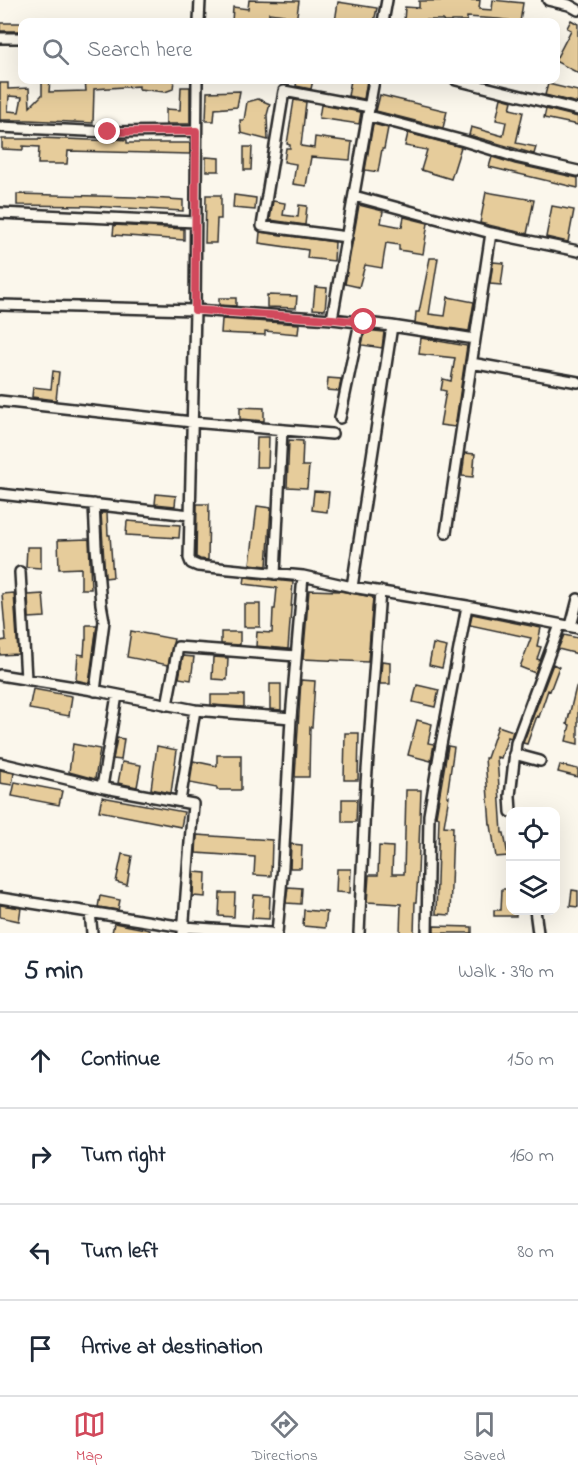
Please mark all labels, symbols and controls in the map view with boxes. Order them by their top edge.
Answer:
search box [18,18,560,84]
icon: search [39,35,72,68]
text: Search here [87,35,192,67]
route end [94,118,120,144]
route start [350,308,376,334]
map controls [506,807,560,915]
button: locate [506,807,560,861]
button: layers [506,861,560,915]
text: 5 min [24,953,83,991]
text: Walk · 390 m [458,958,554,987]
icon: ahead [24,1044,57,1077]
text: Continue [81,1044,160,1076]
text: 150 m [507,1046,554,1075]
icon: right [24,1140,57,1173]
text: Turn right [81,1140,166,1172]
text: 160 m [510,1142,554,1171]
icon: left [24,1236,57,1269]
text: Turn left [81,1236,158,1268]
text: 80 m [517,1238,554,1267]
icon: arrive [24,1332,57,1365]
text: Arrive at destination [81,1332,263,1364]
tab: Map [73,1408,106,1468]
tab: Directions [251,1408,318,1468]
tab: Saved [463,1408,505,1468]

